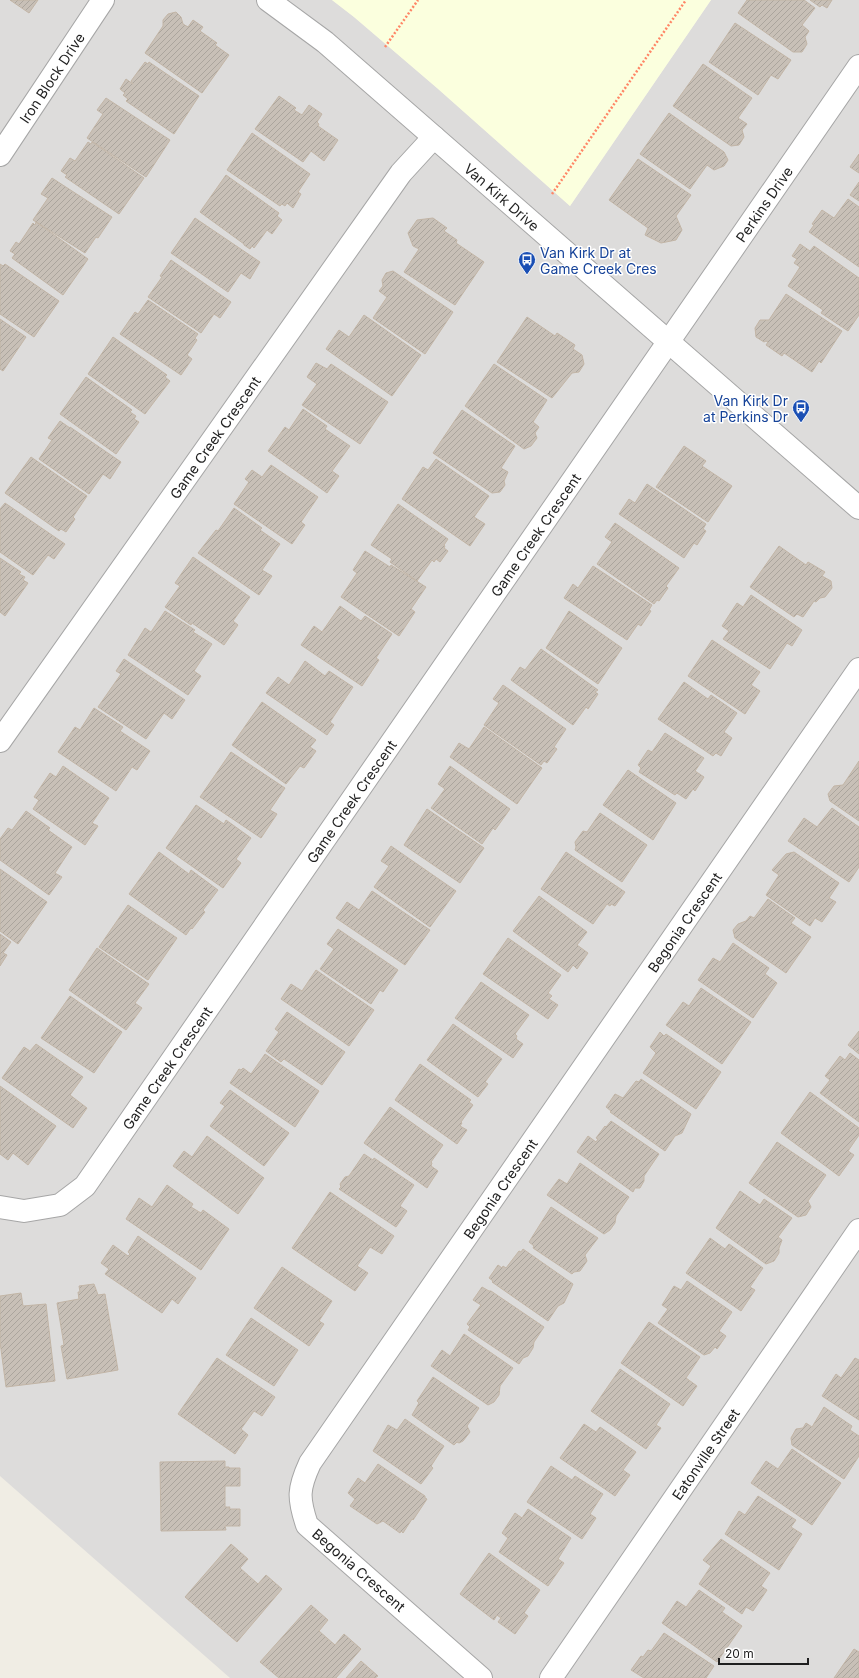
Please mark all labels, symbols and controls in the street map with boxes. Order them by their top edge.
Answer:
street label: Iron Block Drive [15,29,88,126]
street label: Van Kirk Drive [461,159,543,234]
street label: Perkins Drive [732,163,796,245]
place label: Van Kirk Dr at Game Creek Cres [540,244,657,277]
bus stop icon: Van Kirk Dr at Game Creek Cres [517,250,537,275]
street label: Game Creek Crescent [166,372,264,502]
place label: Van Kirk Dr at Perkins Dr [703,392,788,425]
bus stop icon: Van Kirk Dr at Perkins Dr [791,398,811,423]
street label: Game Creek Crescent [487,469,584,599]
street label: Game Creek Crescent [302,736,400,866]
street label: Begonia Crescent [644,868,725,975]
street label: Game Creek Crescent [118,1003,215,1133]
street label: Begonia Crescent [459,1135,541,1242]
street label: Eatonville Street [668,1405,743,1503]
street label: Begonia Crescent [309,1525,409,1615]
scale bar [719,1640,808,1666]
text: 20 m [725,1646,754,1661]

